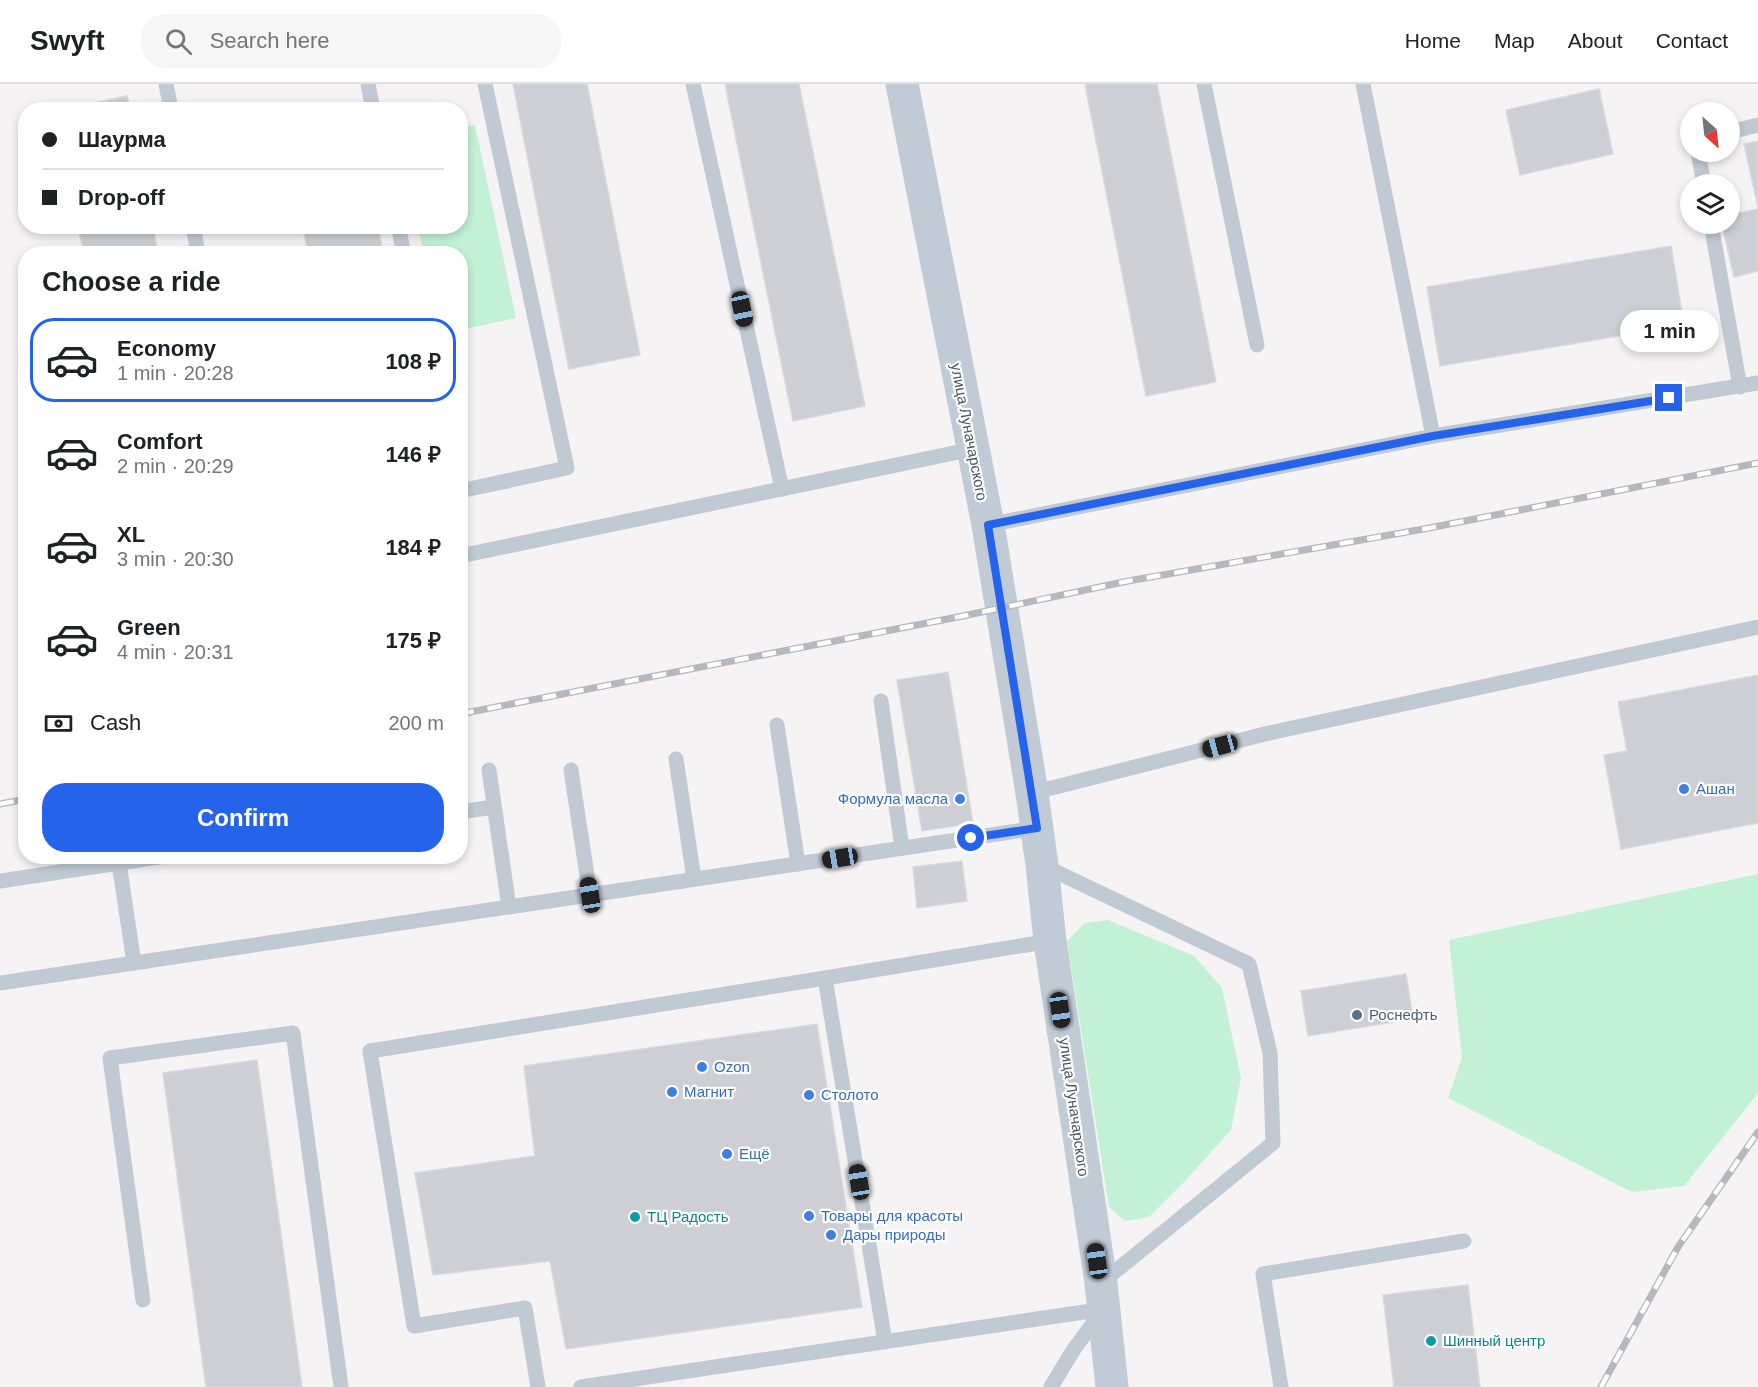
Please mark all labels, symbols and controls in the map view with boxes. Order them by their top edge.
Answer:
search box [141,14,561,68]
text: Swyft [30,25,105,56]
icon: search [162,25,195,58]
text: Search here [210,28,330,53]
text: Home [1405,29,1461,52]
text: Map [1494,29,1535,52]
text: About [1568,29,1623,52]
text: Contact [1656,29,1728,52]
north arrow [1680,102,1740,162]
map controls [1680,102,1740,234]
text: Шаурма [78,127,166,152]
button: layers [1680,174,1740,234]
text: Drop-off [78,185,165,210]
text: Choose a ride [42,267,221,297]
car [729,290,755,328]
callout: 1 min [1620,311,1718,353]
text: 1 min [1643,320,1696,342]
icon: car [45,333,99,387]
text: Economy [117,336,216,361]
text: 108 ₽ [385,349,441,374]
text: 1 min · 20:28 [117,362,234,384]
street label: улица Луначарского [948,362,991,502]
route end [1655,384,1682,411]
icon: car [45,426,99,480]
text: Comfort [117,429,203,454]
text: 146 ₽ [385,442,441,467]
text: 2 min · 20:29 [117,455,234,477]
icon: car [45,519,99,573]
text: XL [117,522,145,547]
text: 184 ₽ [385,535,441,560]
text: 3 min · 20:30 [117,548,234,570]
icon: car [45,612,99,666]
text: Green [117,615,181,640]
text: 175 ₽ [385,628,441,653]
text: 4 min · 20:31 [117,641,234,663]
icon: cash [42,707,75,740]
text: Cash [90,710,141,735]
text: 200 m [388,712,444,734]
car [1200,733,1240,759]
place label: Ашан [1696,780,1735,797]
marker: Ашан [1677,782,1691,796]
button: Confirm [42,783,444,852]
place label: Формула масла [838,790,949,807]
marker: Формула масла [953,792,967,806]
route start [957,824,984,851]
car [821,846,859,870]
car [578,876,602,914]
car [1049,991,1071,1029]
place label: Роснефть [1369,1006,1438,1023]
marker: Роснефть [1350,1008,1364,1022]
street label: улица Луначарского [1056,1037,1093,1177]
place label: Ozon [714,1058,750,1075]
marker: Ozon [695,1060,709,1074]
place label: Магнит [684,1083,734,1100]
marker: Магнит [665,1085,679,1099]
place label: Столото [821,1086,879,1103]
marker: Столото [802,1088,816,1102]
place label: Ещё [739,1145,770,1162]
marker: Ещё [720,1147,734,1161]
car [847,1163,871,1201]
place label: Товары для красоты [821,1207,963,1224]
place label: ТЦ Радость [647,1208,729,1225]
marker: Товары для красоты [802,1209,816,1223]
marker: ТЦ Радость [628,1210,642,1224]
place label: Дары природы [843,1226,946,1243]
marker: Дары природы [824,1228,838,1242]
car [1086,1242,1108,1280]
place label: Шинный центр [1443,1332,1545,1349]
marker: Шинный центр [1424,1334,1438,1348]

